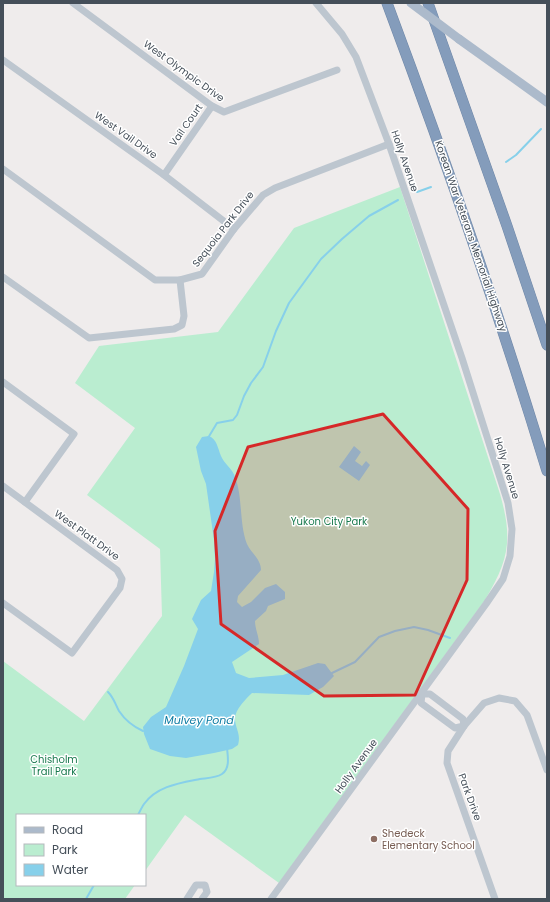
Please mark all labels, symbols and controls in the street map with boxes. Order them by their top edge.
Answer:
street label: West Olympic Drive [140,36,228,106]
street label: Vail Court [166,100,206,149]
street label: West Vail Drive [92,108,160,162]
street label: Holly Avenue [387,128,423,194]
street label: Korean War Veterans Memorial Highway [431,138,511,334]
street label: Sequoia Park Drive [189,188,257,270]
street label: Holly Avenue [490,435,524,501]
street label: West Platt Drive [51,506,123,564]
park label: Yukon City Park [291,514,368,529]
water label: Mulvey Pond [164,712,234,728]
street label: Holly Avenue [331,736,381,796]
park label: Chisholm Trail Park [30,752,78,779]
street label: Park Drive [455,771,485,823]
legend [16,814,146,886]
text: Road [52,821,83,838]
place label: Shedeck Elementary School [382,826,475,853]
marker: Shedeck Elementary School [369,834,379,844]
text: Park [52,841,79,858]
text: Water [52,861,89,878]

